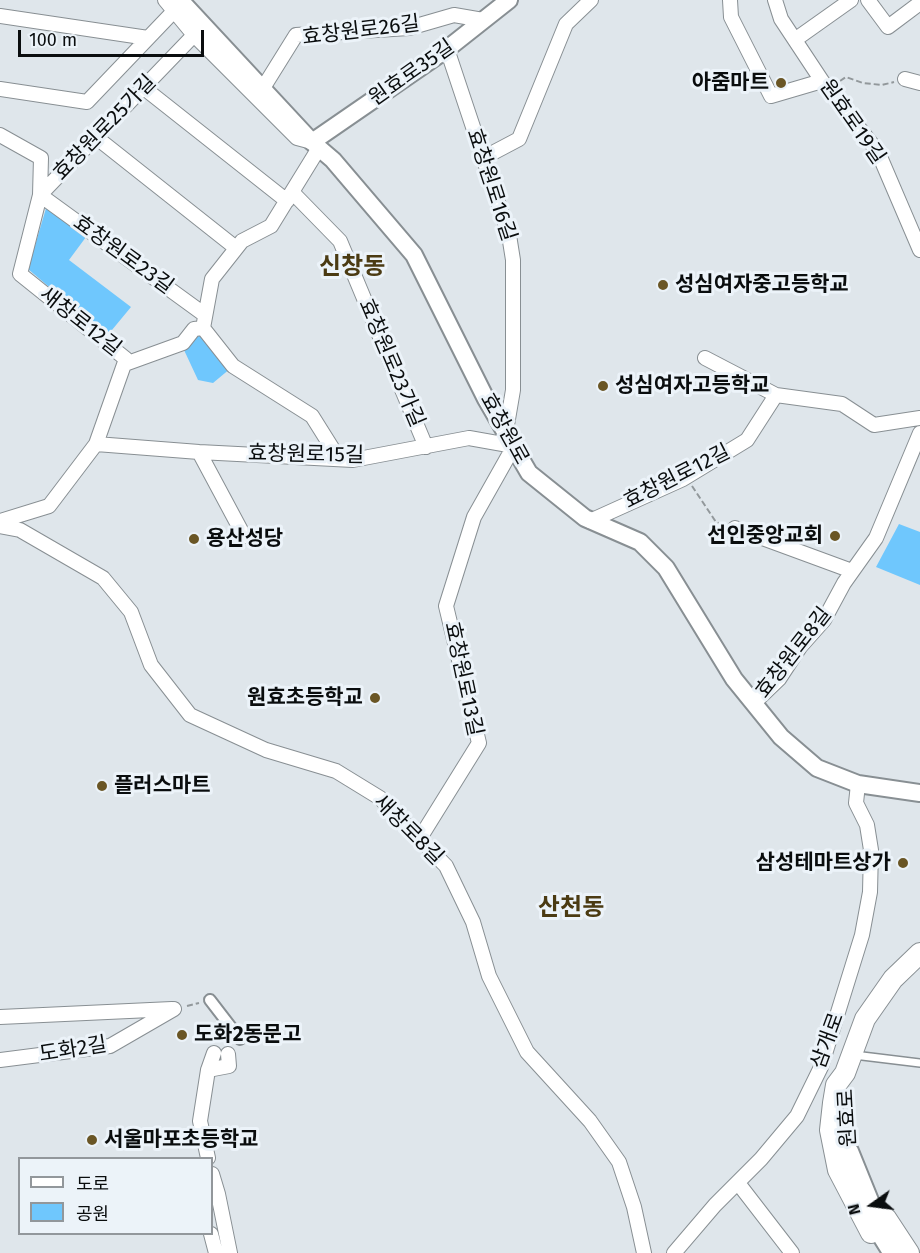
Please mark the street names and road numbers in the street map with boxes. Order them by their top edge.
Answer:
street label: 효창원로26길 [301,11,421,51]
street label: 원효로35길 [365,34,459,112]
street label: 효창원로25가길 [48,70,162,186]
street label: 원효로19길 [814,75,890,169]
street label: 효창원로16길 [461,126,521,244]
street label: 효창원로23길 [68,210,178,300]
street label: 새창로12길 [34,282,126,362]
street label: 효창원로23가길 [353,295,429,431]
street label: 효창원로 [474,389,534,469]
street label: 효창원로12길 [620,439,734,515]
street label: 효창원로15길 [248,441,364,469]
street label: 효창원로8길 [751,603,837,703]
street label: 효창원로13길 [439,620,487,738]
street label: 새창로8길 [368,790,448,870]
street label: 삼개로 [806,1009,850,1073]
street label: 도화2길 [37,1032,109,1068]
street label: 원효로 [834,1088,862,1148]

